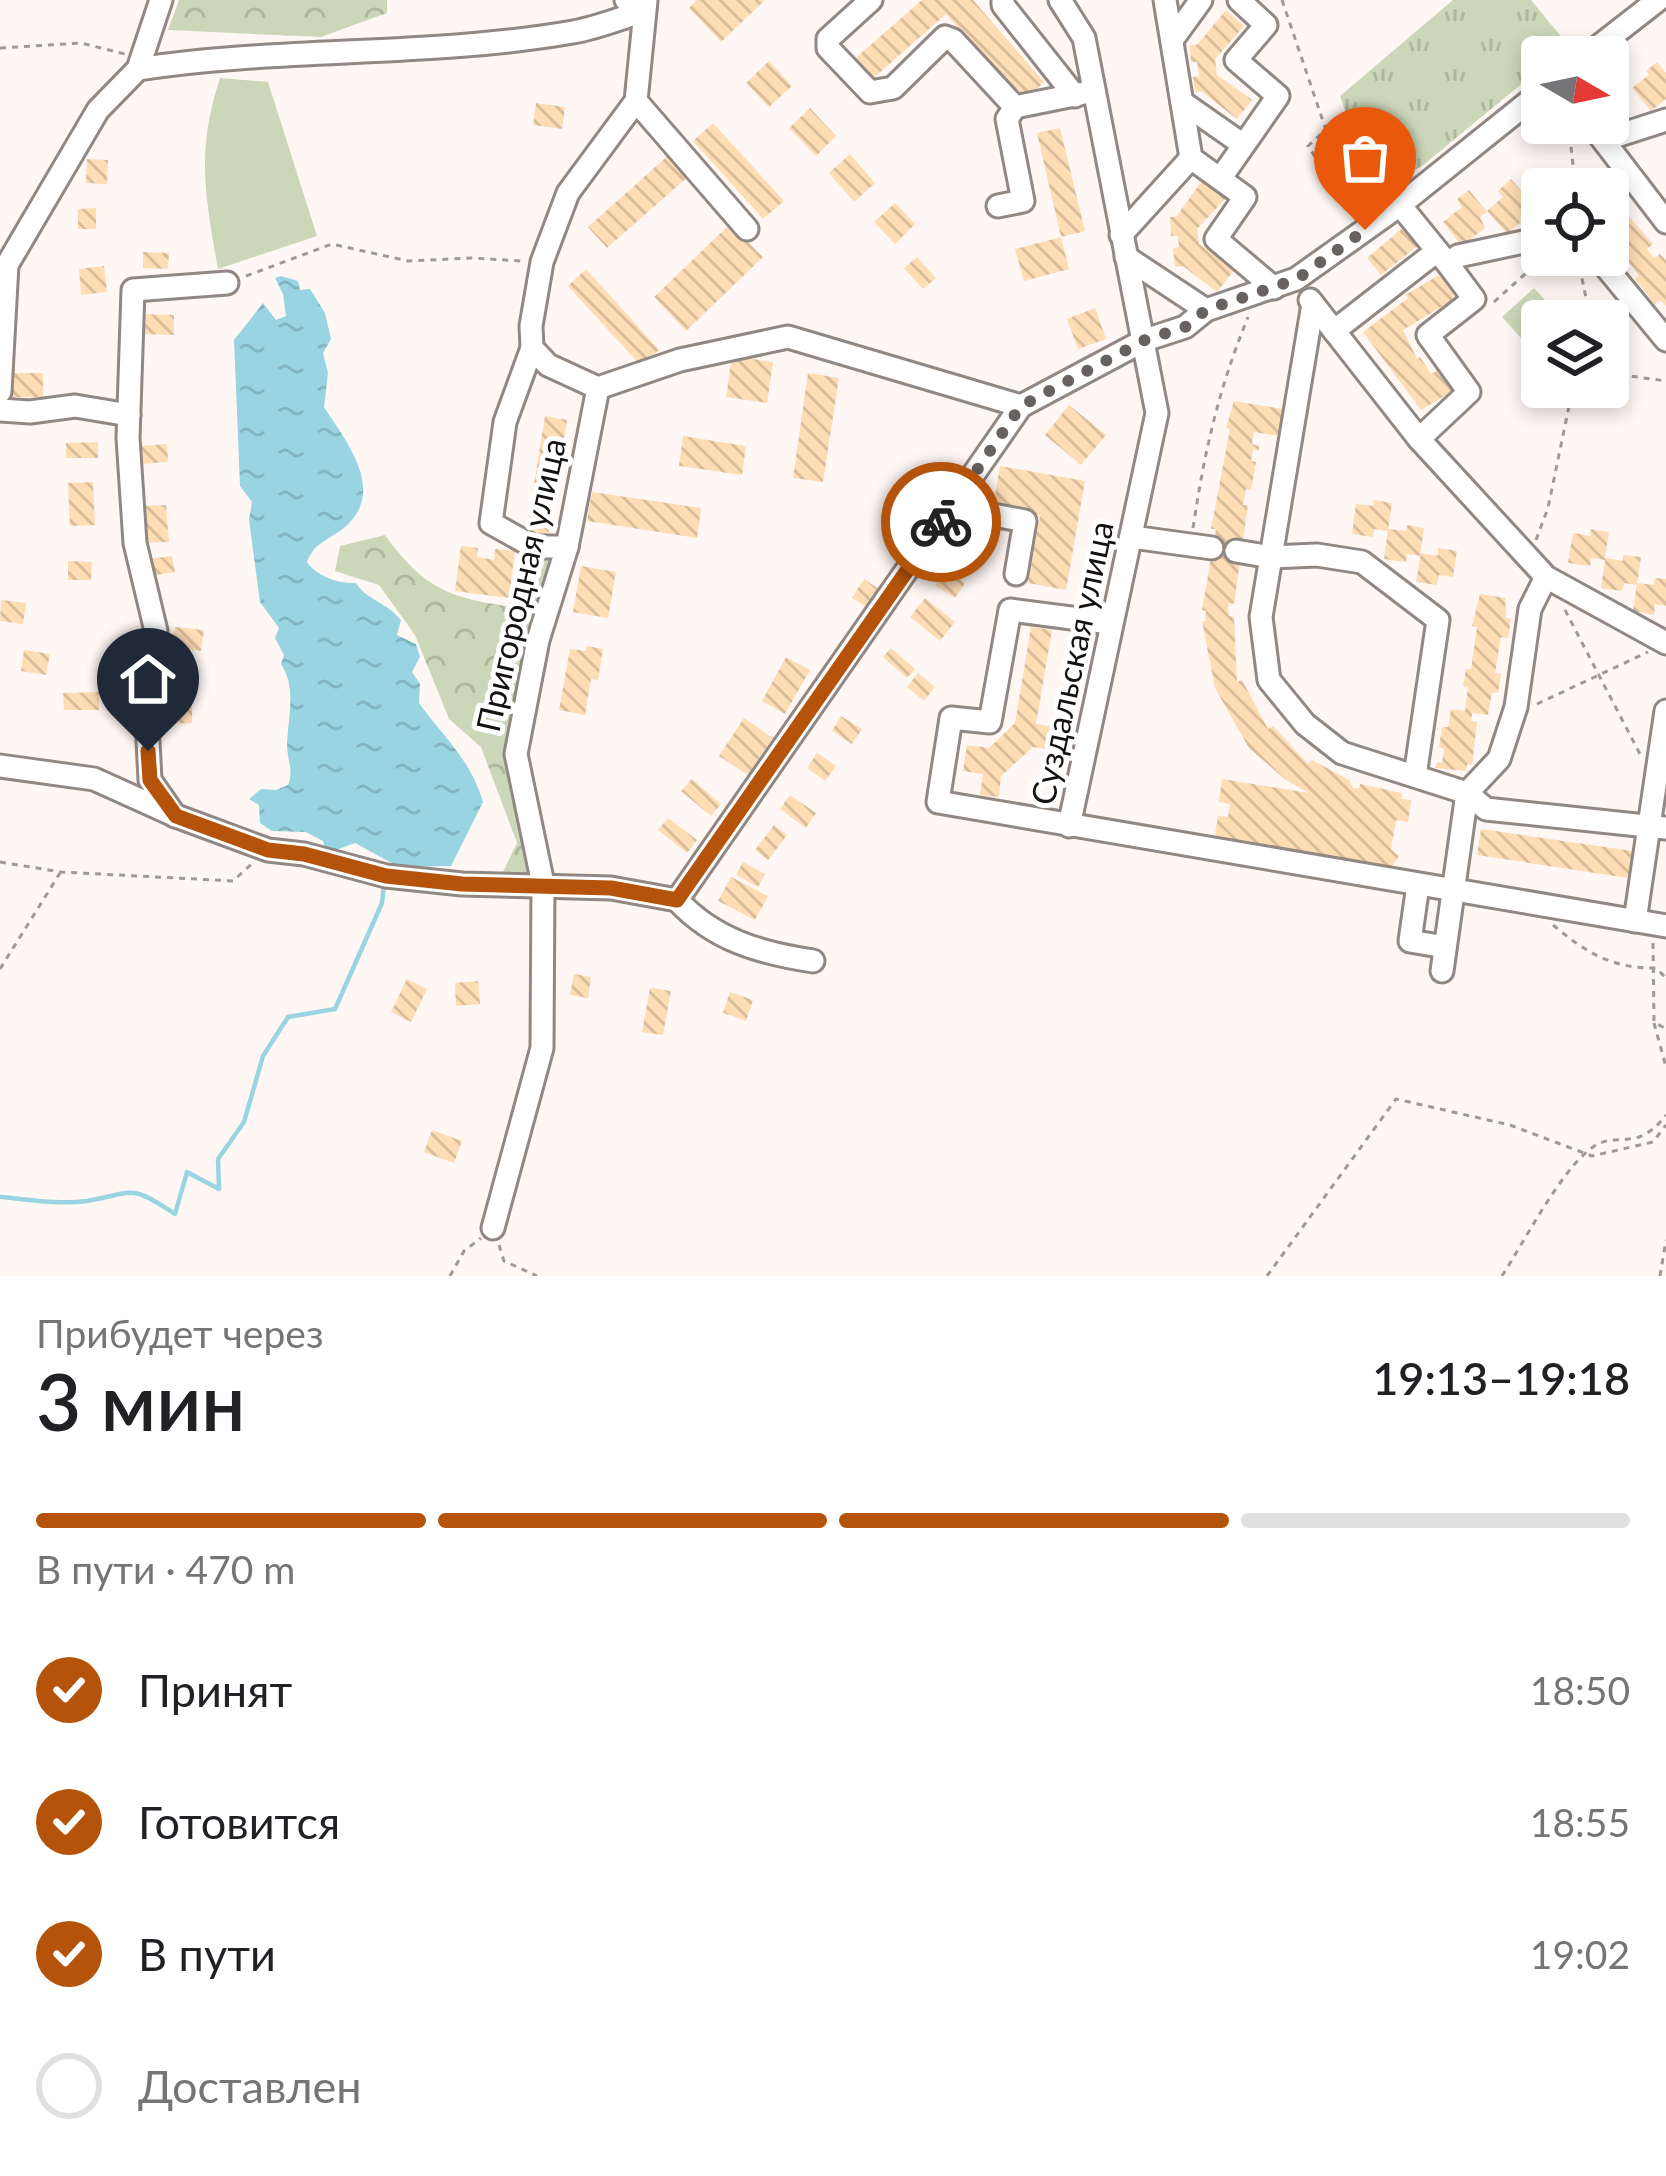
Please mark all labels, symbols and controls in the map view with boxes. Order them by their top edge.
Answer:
north arrow [1521,36,1629,144]
map controls [1521,36,1629,408]
pin [1314,107,1416,230]
icon: bag [1332,125,1398,191]
button: locate [1521,168,1629,276]
button: layers [1521,300,1629,408]
street label: Пригородная улица [467,434,573,735]
courier [881,462,1001,582]
icon: bike [908,489,974,555]
street label: Суздальская улица [1021,517,1121,808]
pin [97,628,199,751]
icon: home [115,646,181,712]
text: Прибудет через [36,1310,323,1356]
text: 19:13–19:18 [1372,1351,1630,1405]
text: 3 мин [36,1354,246,1448]
text: В пути · 470 m [36,1546,295,1592]
icon: check [36,1657,102,1723]
text: Принят [138,1663,292,1717]
text: 18:50 [1530,1667,1630,1713]
icon: check [36,1789,102,1855]
text: Готовится [138,1795,340,1849]
text: 18:55 [1530,1799,1630,1845]
icon: check [36,1921,102,1987]
text: В пути [138,1927,276,1981]
text: 19:02 [1530,1931,1630,1977]
text: Доставлен [138,2059,362,2113]

